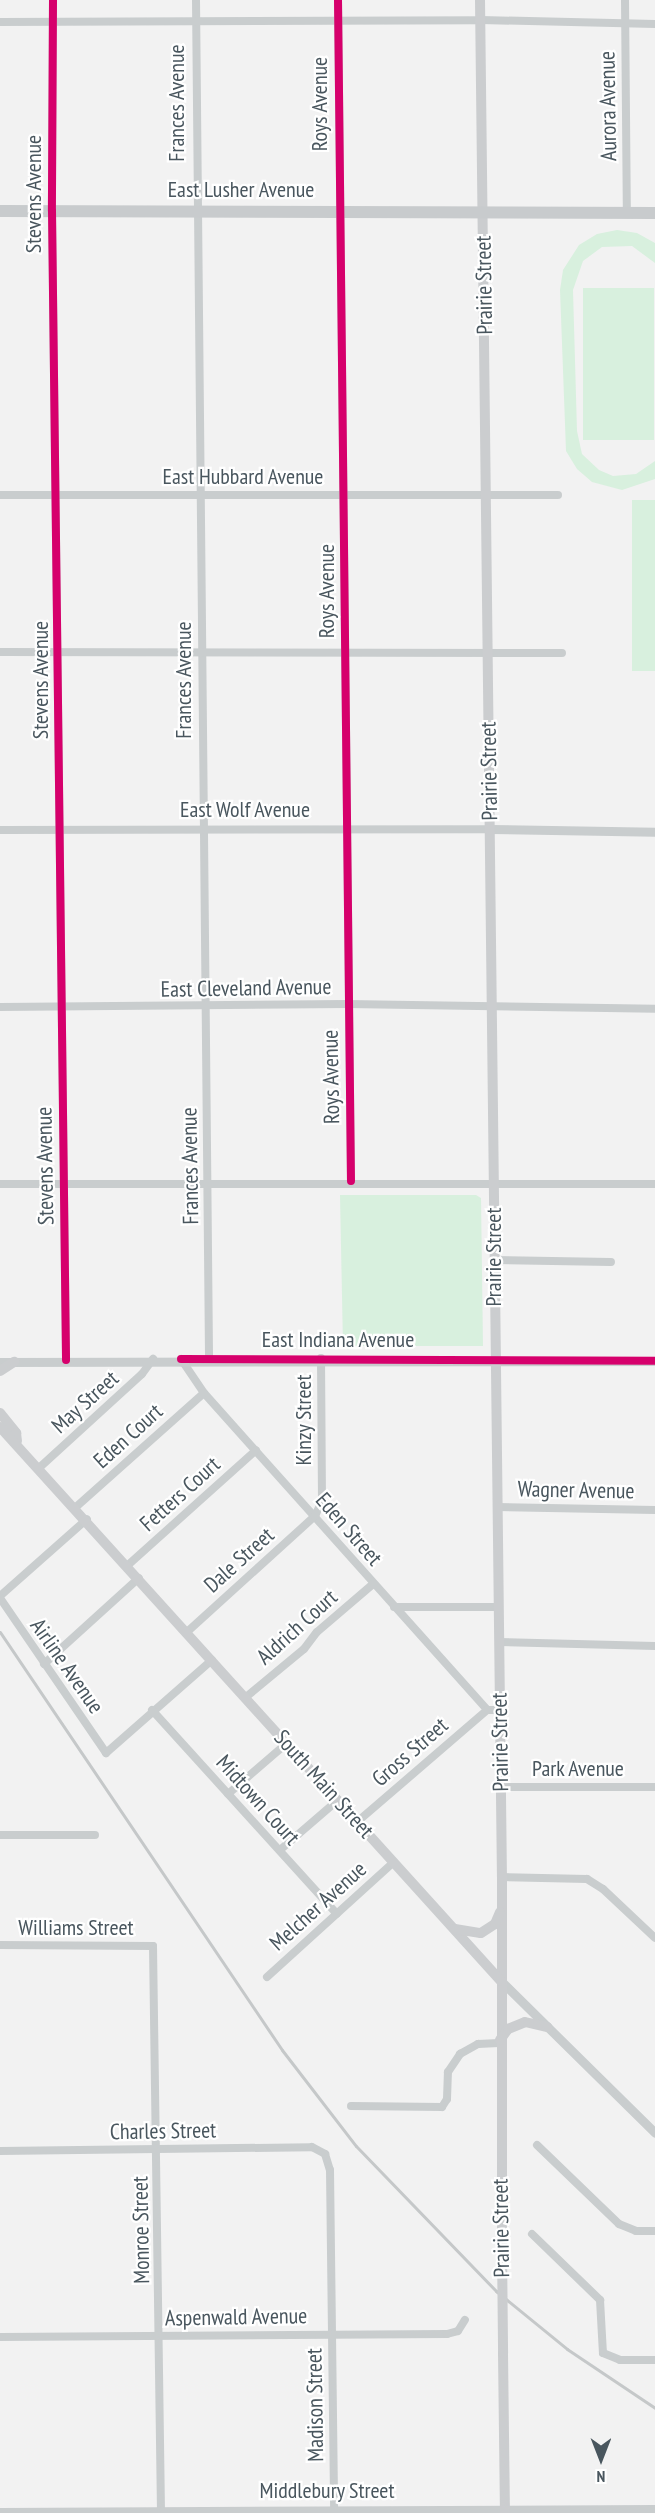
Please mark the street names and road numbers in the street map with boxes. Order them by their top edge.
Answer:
street label: Frances Avenue [164,44,190,162]
street label: Aurora Avenue [594,50,622,162]
street label: Roys Avenue [307,57,333,151]
street label: Stevens Avenue [21,134,47,254]
street label: East Lusher Avenue [167,177,315,203]
street label: Prairie Street [470,235,498,335]
street label: East Hubbard Avenue [162,464,324,490]
street label: Roys Avenue [314,544,340,638]
street label: Stevens Avenue [28,620,54,740]
street label: Frances Avenue [171,621,197,739]
street label: Prairie Street [475,721,503,821]
street label: East Wolf Avenue [180,797,310,823]
street label: East Cleveland Avenue [160,973,332,1003]
street label: Roys Avenue [317,1029,345,1125]
street label: Stevens Avenue [31,1106,59,1226]
street label: Frances Avenue [176,1107,204,1225]
street label: Prairie Street [481,1207,507,1307]
street label: East Indiana Avenue [261,1327,415,1353]
street label: May Street [46,1365,124,1439]
street label: Kinzy Street [291,1374,317,1466]
street label: Eden Court [88,1398,168,1474]
street label: Fetters Court [135,1451,225,1537]
street label: Wagner Avenue [517,1476,635,1504]
street label: Eden Street [310,1487,388,1571]
street label: Dale Street [199,1522,279,1598]
street label: Aldrich Court [251,1584,343,1670]
street label: Airline Avenue [25,1613,109,1719]
street label: Prairie Street [486,1692,514,1792]
street label: Gross Street [367,1712,453,1792]
street label: South Main Street [269,1725,379,1843]
street label: Midtown Court [211,1750,305,1850]
street label: Park Avenue [532,1756,624,1782]
street label: Melcher Avenue [264,1856,372,1956]
street label: Williams Street [18,1915,134,1941]
street label: Charles Street [110,2117,216,2145]
street label: Monroe Street [127,2176,155,2284]
street label: Prairie Street [487,2178,515,2278]
street label: Aspenwald Avenue [164,2303,308,2331]
street label: Madison Street [301,2348,329,2462]
street label: Middlebury Street [259,2478,395,2504]

